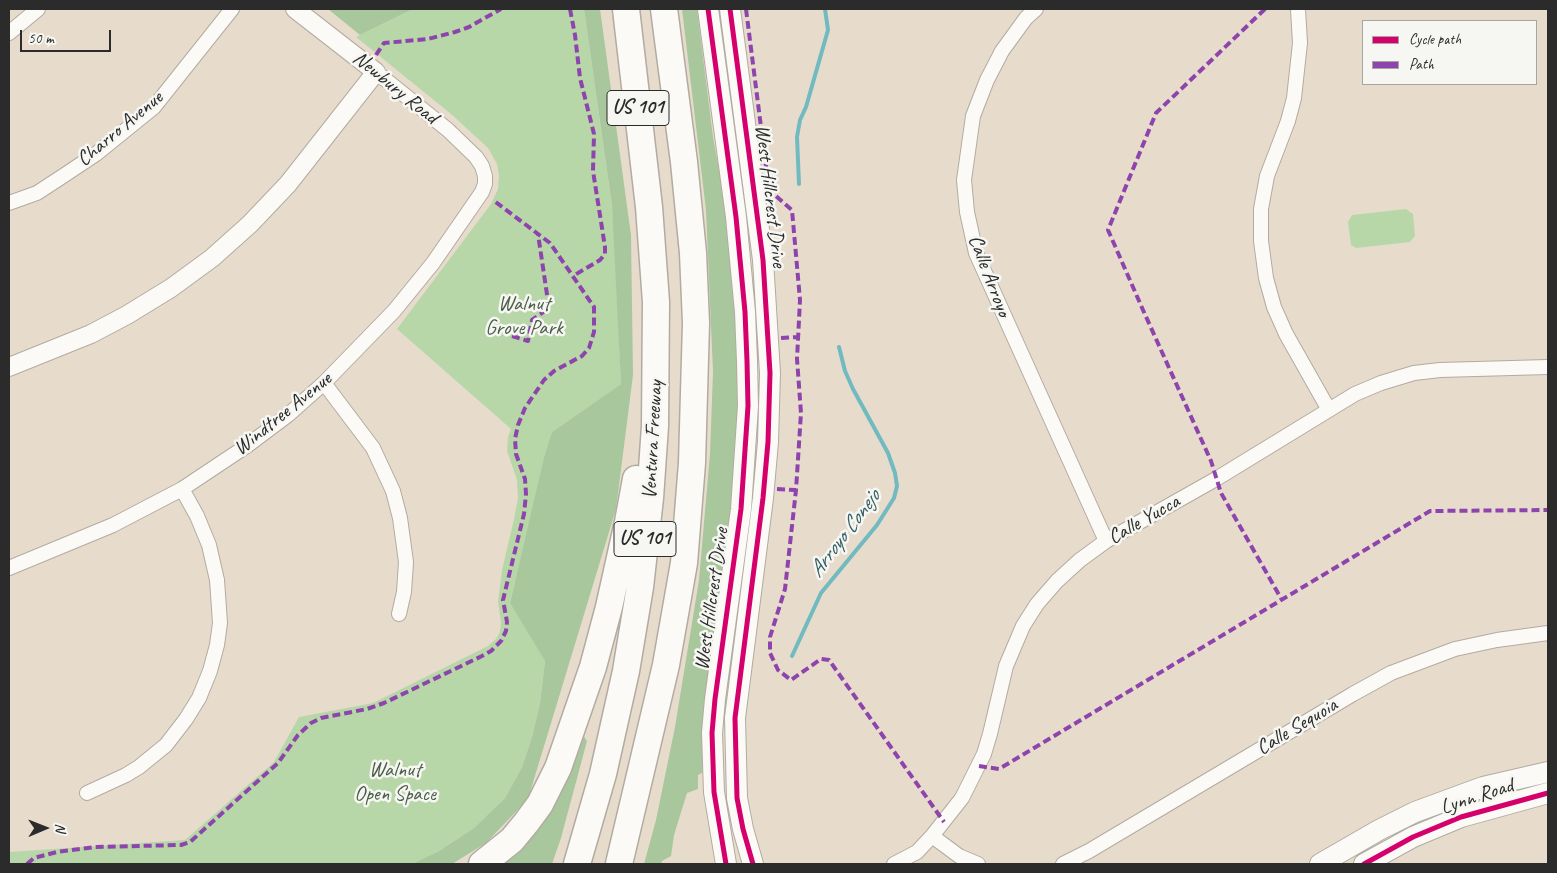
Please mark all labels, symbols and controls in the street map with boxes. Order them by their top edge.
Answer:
scale bar [22,20,114,52]
legend [1362,20,1537,85]
text: 50 m [28,29,54,48]
text: Cycle path [1409,30,1461,49]
street label: Newbury Road [347,46,443,130]
text: Path [1409,55,1434,74]
street label: Charro Avenue [72,86,168,172]
road number: US 101 [607,90,669,126]
street label: West Hillcrest Drive [749,123,791,269]
street label: Calle Arroyo [962,232,1016,320]
park label: Walnut Grove Park [485,291,563,341]
street label: Windtree Avenue [229,367,337,461]
street label: Ventura Freeway [637,380,669,500]
water label: Arroyo Conejo [804,485,886,583]
street label: Calle Yucca [1104,489,1184,551]
road number: US 101 [614,522,676,556]
street label: West Hillcrest Drive [690,526,734,672]
street label: Calle Sequoia [1252,693,1342,761]
park label: Walnut Open Space [354,757,436,807]
street label: Lynn Road [1438,773,1516,821]
north arrow [20,803,70,853]
text: N [52,823,69,832]

